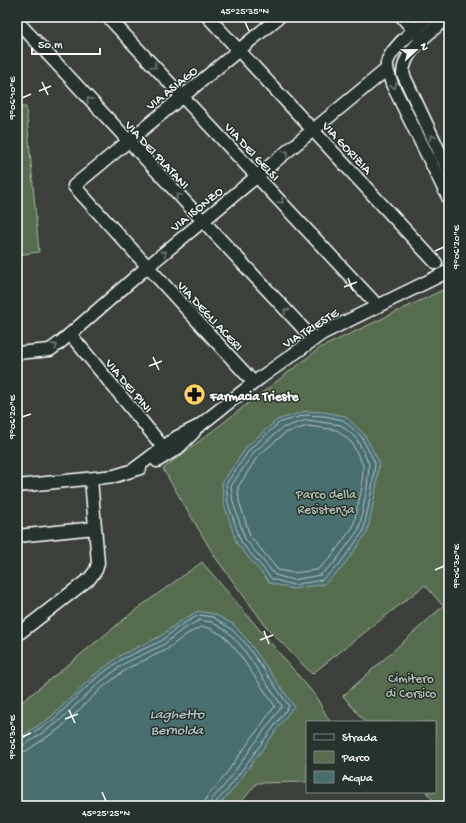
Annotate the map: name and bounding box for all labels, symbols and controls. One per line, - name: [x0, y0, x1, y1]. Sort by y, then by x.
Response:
- text: 45°25'35"N: [221, 6, 270, 18]
- scale bar: [32, 30, 100, 56]
- north arrow: [396, 30, 436, 70]
- text: 50 m: [38, 39, 63, 53]
- text: N: [417, 41, 430, 53]
- one-way arrow: [149, 61, 157, 69]
- street label: VIA ASIAGO: [143, 64, 201, 115]
- text: 9°06'10"E: [7, 76, 19, 120]
- one-way arrow: [389, 82, 397, 89]
- one-way arrow: [87, 97, 94, 105]
- street label: VIA DEI PLATANI: [120, 118, 192, 193]
- street label: VIA GORIZIA: [317, 119, 375, 179]
- street label: VIA DEI GELSI: [220, 120, 282, 185]
- one-way arrow: [429, 134, 437, 141]
- one-way arrow: [282, 150, 289, 157]
- street label: VIA ISONZO: [168, 184, 227, 236]
- one-way arrow: [176, 193, 183, 200]
- one-way arrow: [277, 197, 284, 204]
- text: 9°06'20"E: [451, 224, 463, 270]
- one-way arrow: [160, 250, 167, 257]
- street label: VIA DEGLI ACERI: [172, 278, 245, 355]
- street label: VIA TRIESTE: [280, 306, 343, 353]
- one-way arrow: [283, 308, 291, 316]
- one-way arrow: [50, 344, 57, 351]
- street label: VIA DEI PINI: [101, 356, 155, 417]
- pharmacy icon: Farmacia Trieste: [182, 382, 208, 408]
- place label: Farmacia Trieste: [209, 390, 300, 405]
- text: 9°06'20"E: [7, 394, 19, 440]
- park label: Parco della Resistenza: [295, 488, 357, 518]
- text: 9°06'30"E: [451, 543, 463, 589]
- park label: Cimitero di Corsico: [386, 672, 437, 702]
- water label: Laghetto Bernolda: [150, 707, 205, 740]
- text: 9°06'30"E: [7, 714, 19, 760]
- legend: [306, 721, 436, 793]
- text: Strada: [342, 732, 377, 746]
- text: Parco: [341, 752, 370, 766]
- text: Acqua: [342, 772, 373, 786]
- text: 45°25'25"N: [82, 808, 130, 820]

